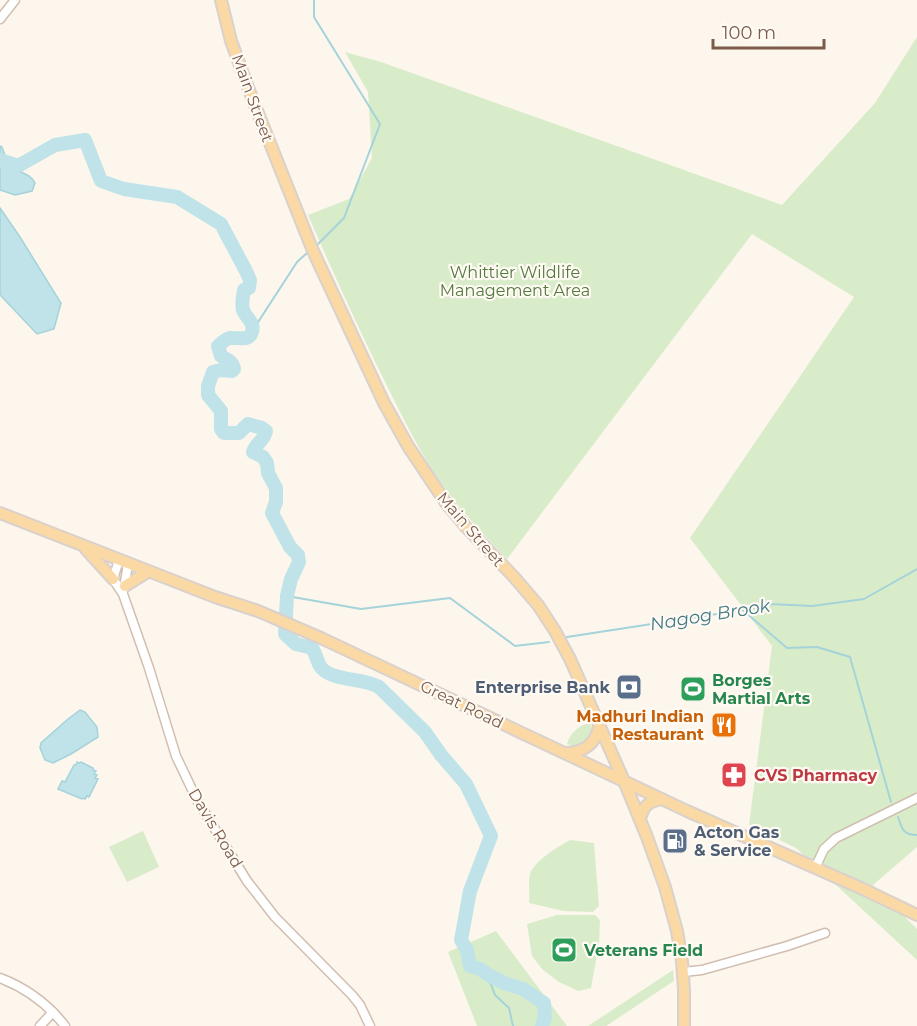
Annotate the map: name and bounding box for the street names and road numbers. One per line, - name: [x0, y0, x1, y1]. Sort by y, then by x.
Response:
- street label: Main Street: [228, 52, 277, 145]
- street label: Main Street: [433, 488, 508, 571]
- street label: Great Road: [417, 676, 506, 733]
- street label: Davis Road: [184, 785, 247, 871]

